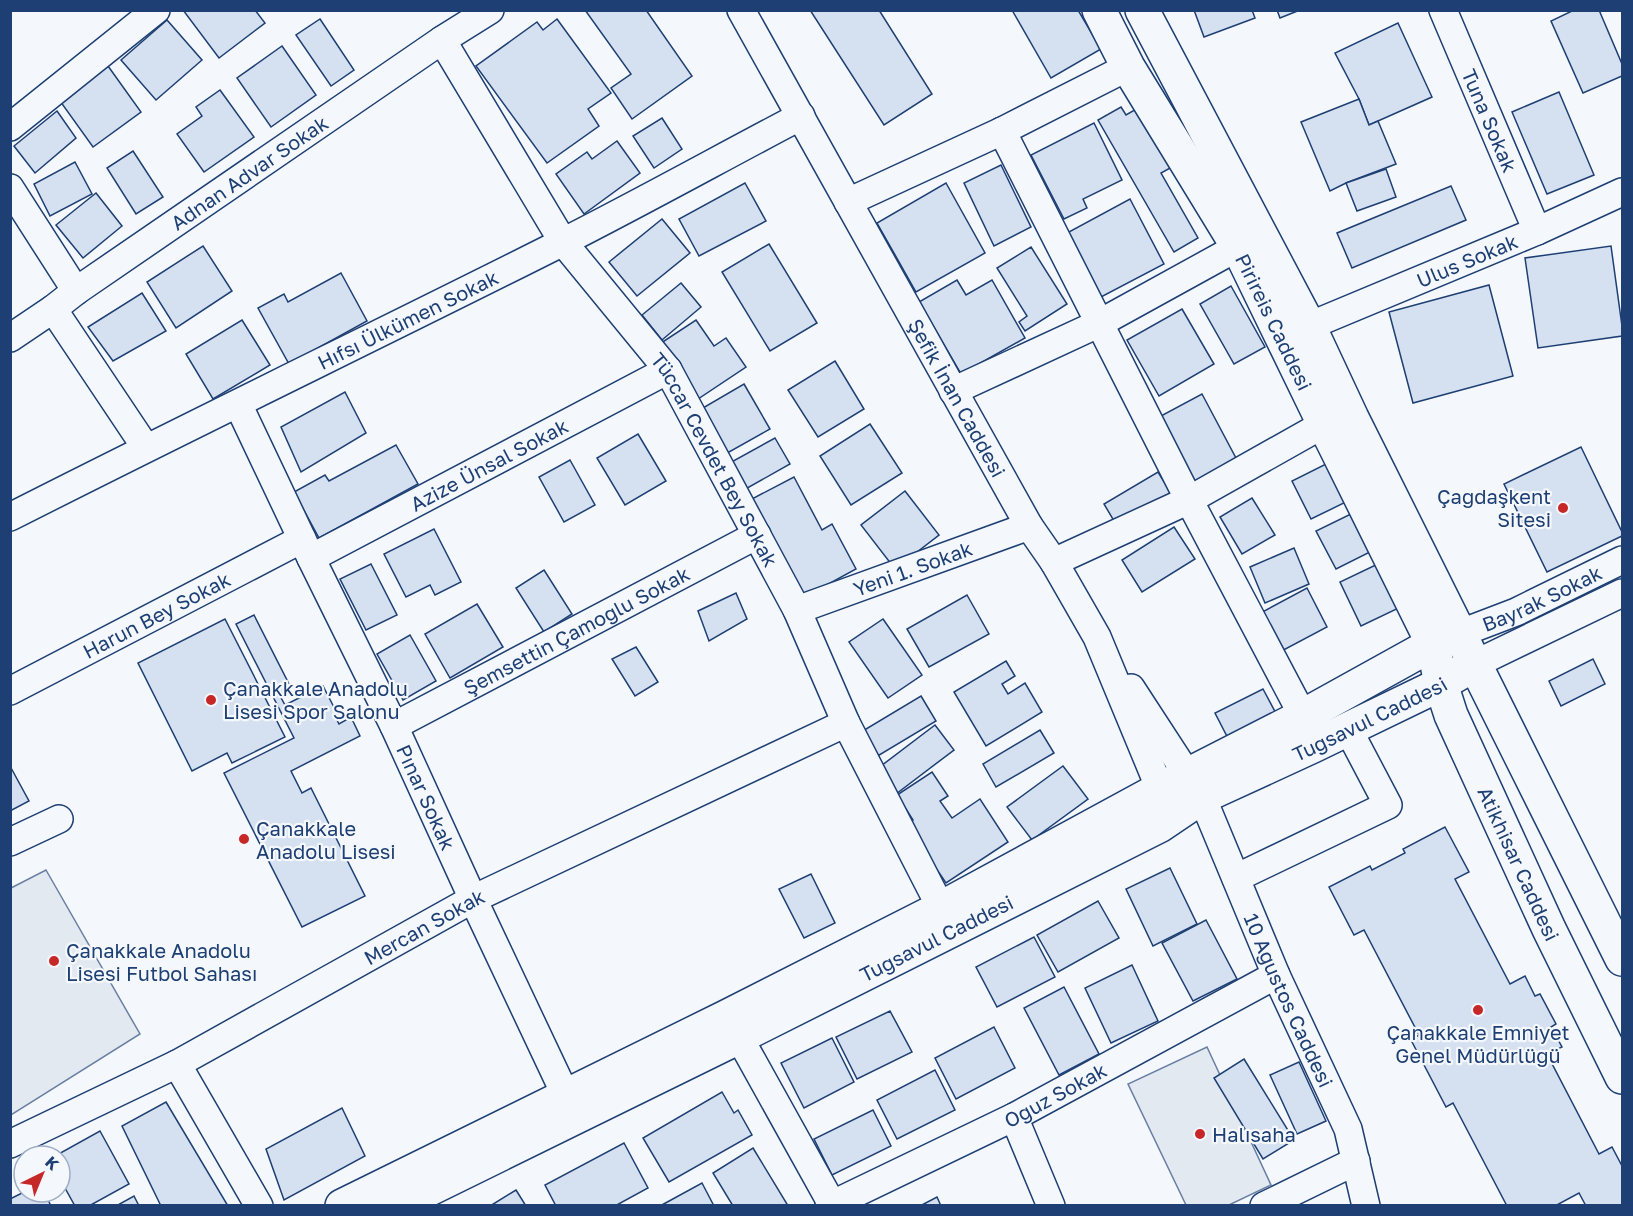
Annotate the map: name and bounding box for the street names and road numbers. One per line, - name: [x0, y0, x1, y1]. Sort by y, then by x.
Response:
- street label: Tuna Sokak: [1457, 65, 1523, 176]
- street label: Adnan Advar Sokak: [166, 110, 332, 235]
- street label: Ulus Sokak: [1413, 229, 1521, 292]
- street label: Pirireis Caddesi: [1231, 249, 1318, 394]
- street label: Hıfsı Ülkümen Sokak: [313, 265, 502, 374]
- street label: Şefik İnan Caddesi: [904, 314, 1011, 481]
- street label: Tüccar Cevdet Bey Sokak: [646, 347, 783, 571]
- street label: Azize Ünsal Sokak: [406, 413, 572, 516]
- street label: Yeni 1. Sokak: [850, 536, 975, 601]
- street label: Bayrak Sokak: [1479, 560, 1605, 636]
- street label: Şemsettin Çamoğlu Sokak: [459, 561, 693, 699]
- street label: Harun Bey Sokak: [78, 567, 234, 663]
- street label: Tuğsavul Caddesi: [1288, 671, 1451, 766]
- street label: Pınar Sokak: [392, 741, 461, 854]
- street label: Atikhisar Caddesi: [1473, 783, 1565, 945]
- street label: Mercan Sokak: [359, 883, 488, 970]
- street label: Tuğsavul Caddesi: [856, 889, 1017, 986]
- street label: 10 Ağustos Caddesi: [1240, 910, 1339, 1091]
- street label: Oğuz Sokak: [1000, 1057, 1110, 1132]

